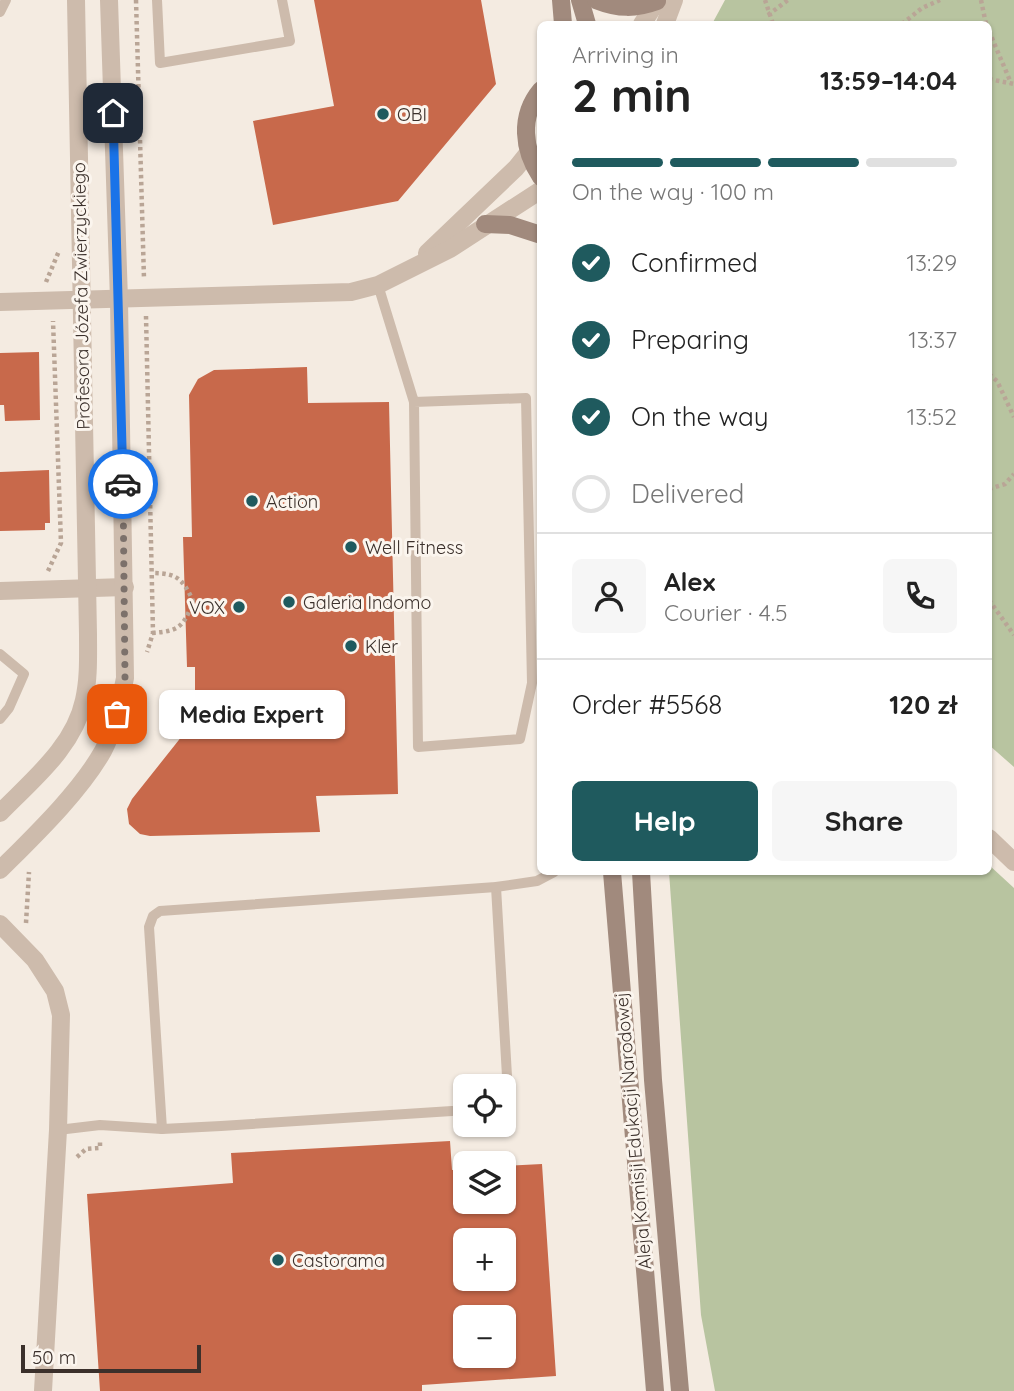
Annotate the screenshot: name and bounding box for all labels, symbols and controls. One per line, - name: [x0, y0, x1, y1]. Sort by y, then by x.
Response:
- text: Arriving in: [572, 40, 679, 69]
- text: 13:59–14:04: [820, 64, 957, 97]
- text: 2 min: [572, 66, 692, 124]
- pin: [83, 83, 143, 143]
- icon: home: [94, 94, 132, 132]
- place label: OBI: [397, 103, 427, 126]
- marker: OBI: [375, 106, 391, 122]
- street label: Profesora Józefa Zwierzyckiego: [67, 162, 95, 430]
- text: On the way · 100 m: [572, 177, 774, 206]
- icon: check: [572, 244, 610, 282]
- text: Confirmed: [631, 246, 758, 279]
- text: 13:29: [907, 248, 957, 277]
- icon: check: [572, 321, 610, 359]
- text: Preparing: [631, 323, 749, 356]
- text: 13:37: [908, 325, 957, 354]
- icon: check: [572, 398, 610, 436]
- text: On the way: [631, 400, 769, 433]
- text: 13:52: [907, 402, 957, 431]
- courier: [88, 449, 158, 519]
- icon: car: [104, 465, 142, 503]
- text: Delivered: [631, 477, 744, 510]
- place label: Action: [266, 490, 318, 513]
- marker: Action: [244, 493, 260, 509]
- place label: Well Fitness: [365, 536, 463, 559]
- marker: Well Fitness: [343, 539, 359, 555]
- button: person: [572, 559, 646, 633]
- button: phone: [883, 559, 957, 633]
- text: Alex: [664, 565, 715, 598]
- place label: Galeria Indomo: [303, 591, 431, 614]
- marker: Galeria Indomo: [281, 594, 297, 610]
- place label: VOX: [189, 596, 225, 619]
- text: Courier · 4.5: [664, 598, 788, 627]
- marker: VOX: [231, 599, 247, 615]
- place label: Kler: [365, 635, 398, 658]
- marker: Kler: [343, 638, 359, 654]
- pin: [87, 684, 147, 744]
- text: Order #5568: [572, 688, 722, 721]
- text: 120 zł: [889, 688, 957, 721]
- callout: Media Expert: [159, 690, 344, 738]
- icon: bag: [98, 695, 136, 733]
- text: Media Expert: [180, 700, 324, 729]
- button: Help: [572, 781, 758, 861]
- button: Share: [772, 781, 957, 861]
- street label: Aleja Komisji Edukacji Narodowej: [609, 991, 657, 1271]
- map controls: [453, 1074, 516, 1368]
- button: locate: [453, 1074, 516, 1137]
- button: layers: [453, 1151, 516, 1214]
- button: +: [453, 1228, 516, 1291]
- place label: Castorama: [292, 1249, 385, 1272]
- marker: Castorama: [270, 1252, 286, 1268]
- button: −: [453, 1305, 516, 1368]
- scale bar: [21, 1342, 201, 1374]
- text: 50 m: [32, 1345, 76, 1369]

